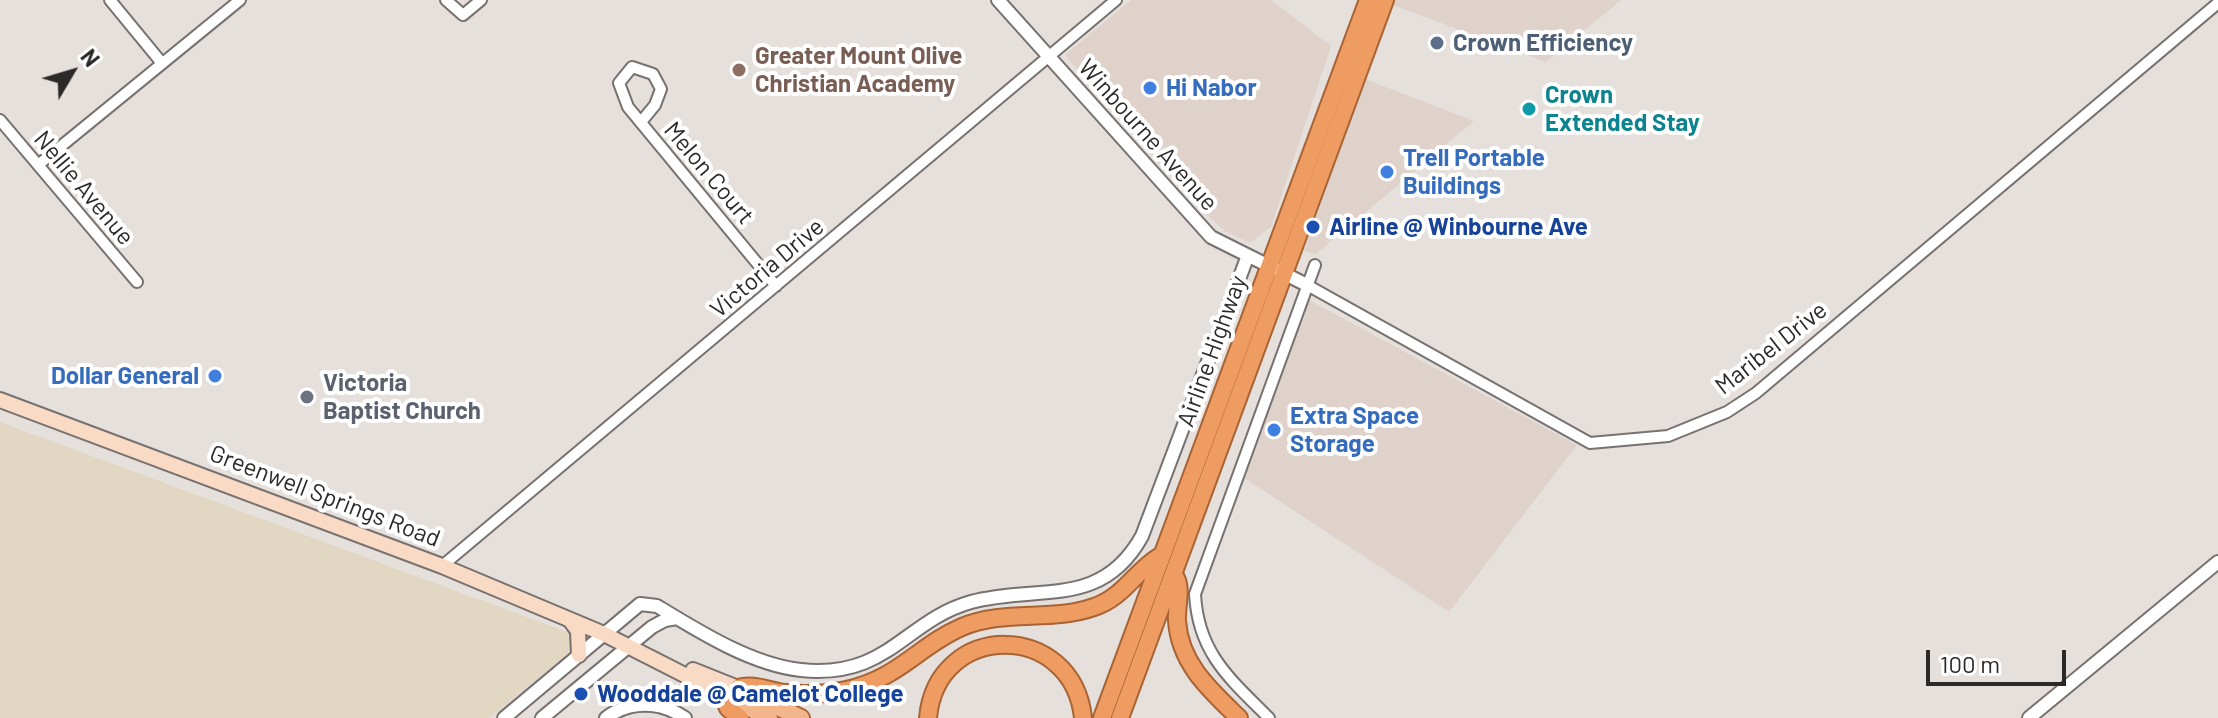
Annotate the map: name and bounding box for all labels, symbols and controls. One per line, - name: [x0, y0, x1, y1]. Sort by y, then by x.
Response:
- place label: Crown Efficiency: [1453, 29, 1633, 57]
- north arrow: [32, 32, 112, 112]
- marker: Crown Efficiency: [1428, 34, 1446, 52]
- place label: Greater Mount Olive Christian Academy: [755, 42, 962, 98]
- text: N: [76, 43, 106, 71]
- street label: Winbourne Avenue: [1072, 53, 1224, 217]
- marker: Greater Mount Olive Christian Academy: [730, 61, 748, 79]
- place label: Hi Nabor: [1166, 74, 1257, 102]
- marker: Hi Nabor: [1141, 79, 1159, 97]
- place label: Crown Extended Stay: [1545, 81, 1700, 137]
- marker: Crown Extended Stay: [1520, 100, 1538, 118]
- street label: Melon Court: [658, 116, 760, 230]
- street label: Nellie Avenue: [28, 125, 140, 251]
- place label: Trell Portable Buildings: [1403, 144, 1545, 200]
- marker: Trell Portable Buildings: [1378, 163, 1396, 181]
- street label: Victoria Drive: [704, 212, 830, 324]
- place label: Airline @ Winbourne Ave: [1329, 213, 1588, 241]
- marker: Airline @ Winbourne Ave: [1304, 218, 1322, 236]
- street label: Airline Highway: [1171, 271, 1253, 431]
- street label: Maribel Drive: [1709, 295, 1833, 401]
- place label: Dollar General: [51, 362, 199, 390]
- marker: Dollar General: [206, 367, 224, 385]
- place label: Victoria Baptist Church: [323, 369, 481, 425]
- marker: Victoria Baptist Church: [298, 388, 316, 406]
- place label: Extra Space Storage: [1290, 402, 1419, 458]
- marker: Extra Space Storage: [1265, 421, 1283, 439]
- street label: Greenwell Springs Road: [206, 439, 444, 553]
- scale bar: [1930, 634, 2070, 684]
- text: 100 m: [1940, 649, 2000, 678]
- place label: Wooddale @ Camelot College: [597, 680, 904, 708]
- marker: Wooddale @ Camelot College: [572, 685, 590, 703]

